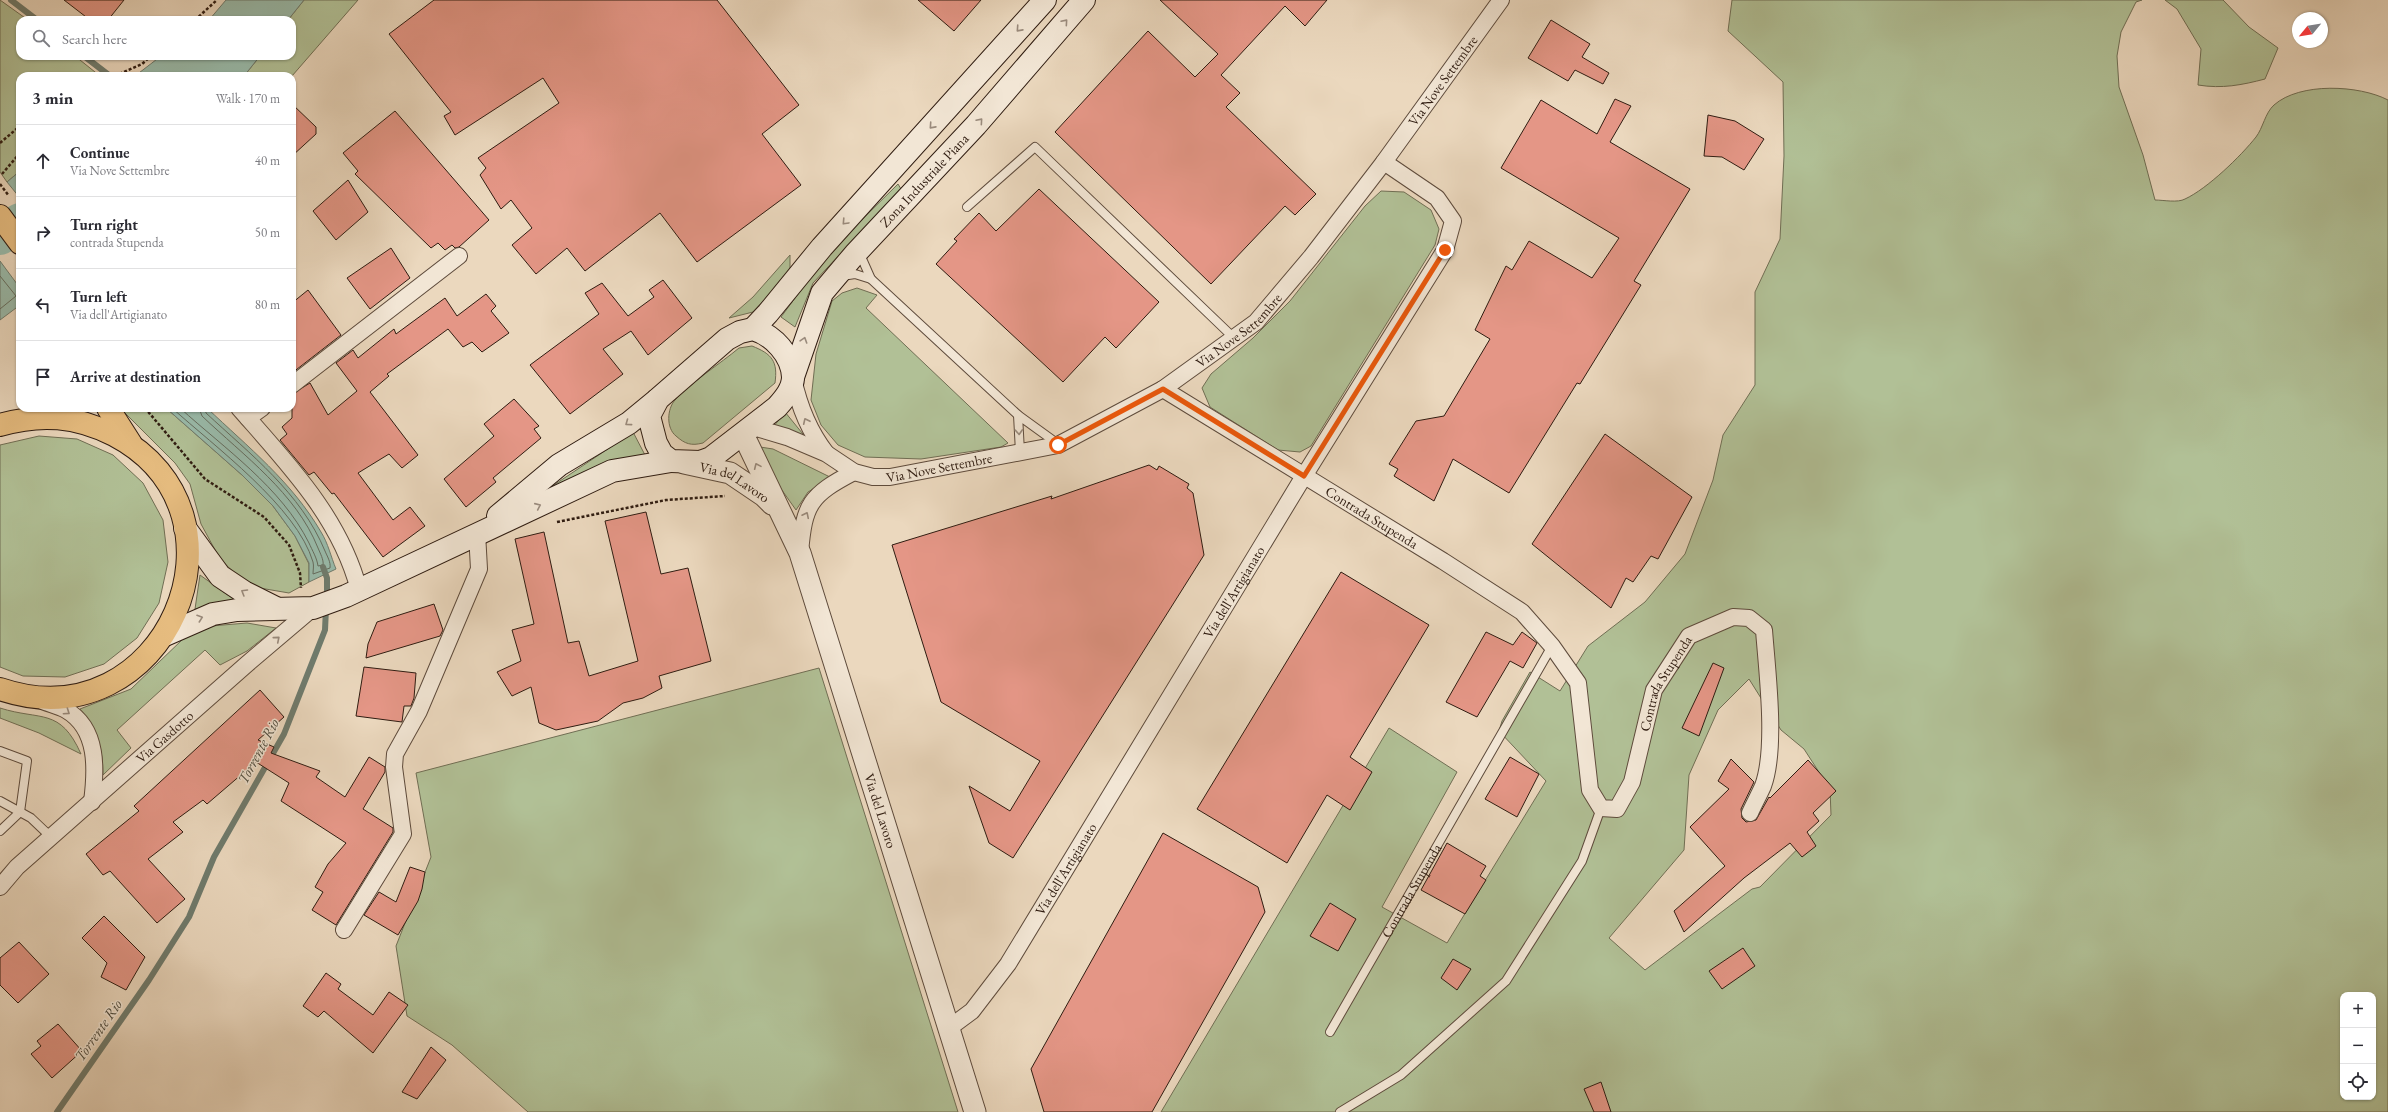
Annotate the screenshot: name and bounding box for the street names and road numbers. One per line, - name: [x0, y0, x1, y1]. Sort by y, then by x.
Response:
- street label: Via Nove Settembre: [1404, 31, 1482, 129]
- street label: Zona Industriale Piana: [876, 129, 973, 231]
- street label: Via Nove Settembre: [1192, 289, 1286, 372]
- street label: Via Nove Settembre: [885, 449, 994, 487]
- street label: Via del Lavoro: [698, 458, 774, 506]
- street label: Contrada Stupenda: [1322, 482, 1422, 553]
- street label: Via dell'Artigianato: [1199, 542, 1269, 641]
- street label: Contrada Stupenda: [1635, 632, 1696, 733]
- street label: Via Gasdotto: [132, 706, 197, 767]
- street label: Via del Lavoro: [861, 771, 901, 850]
- street label: Via dell'Artigianato: [1031, 819, 1101, 918]
- street label: Contrada Stupenda: [1377, 840, 1446, 941]

